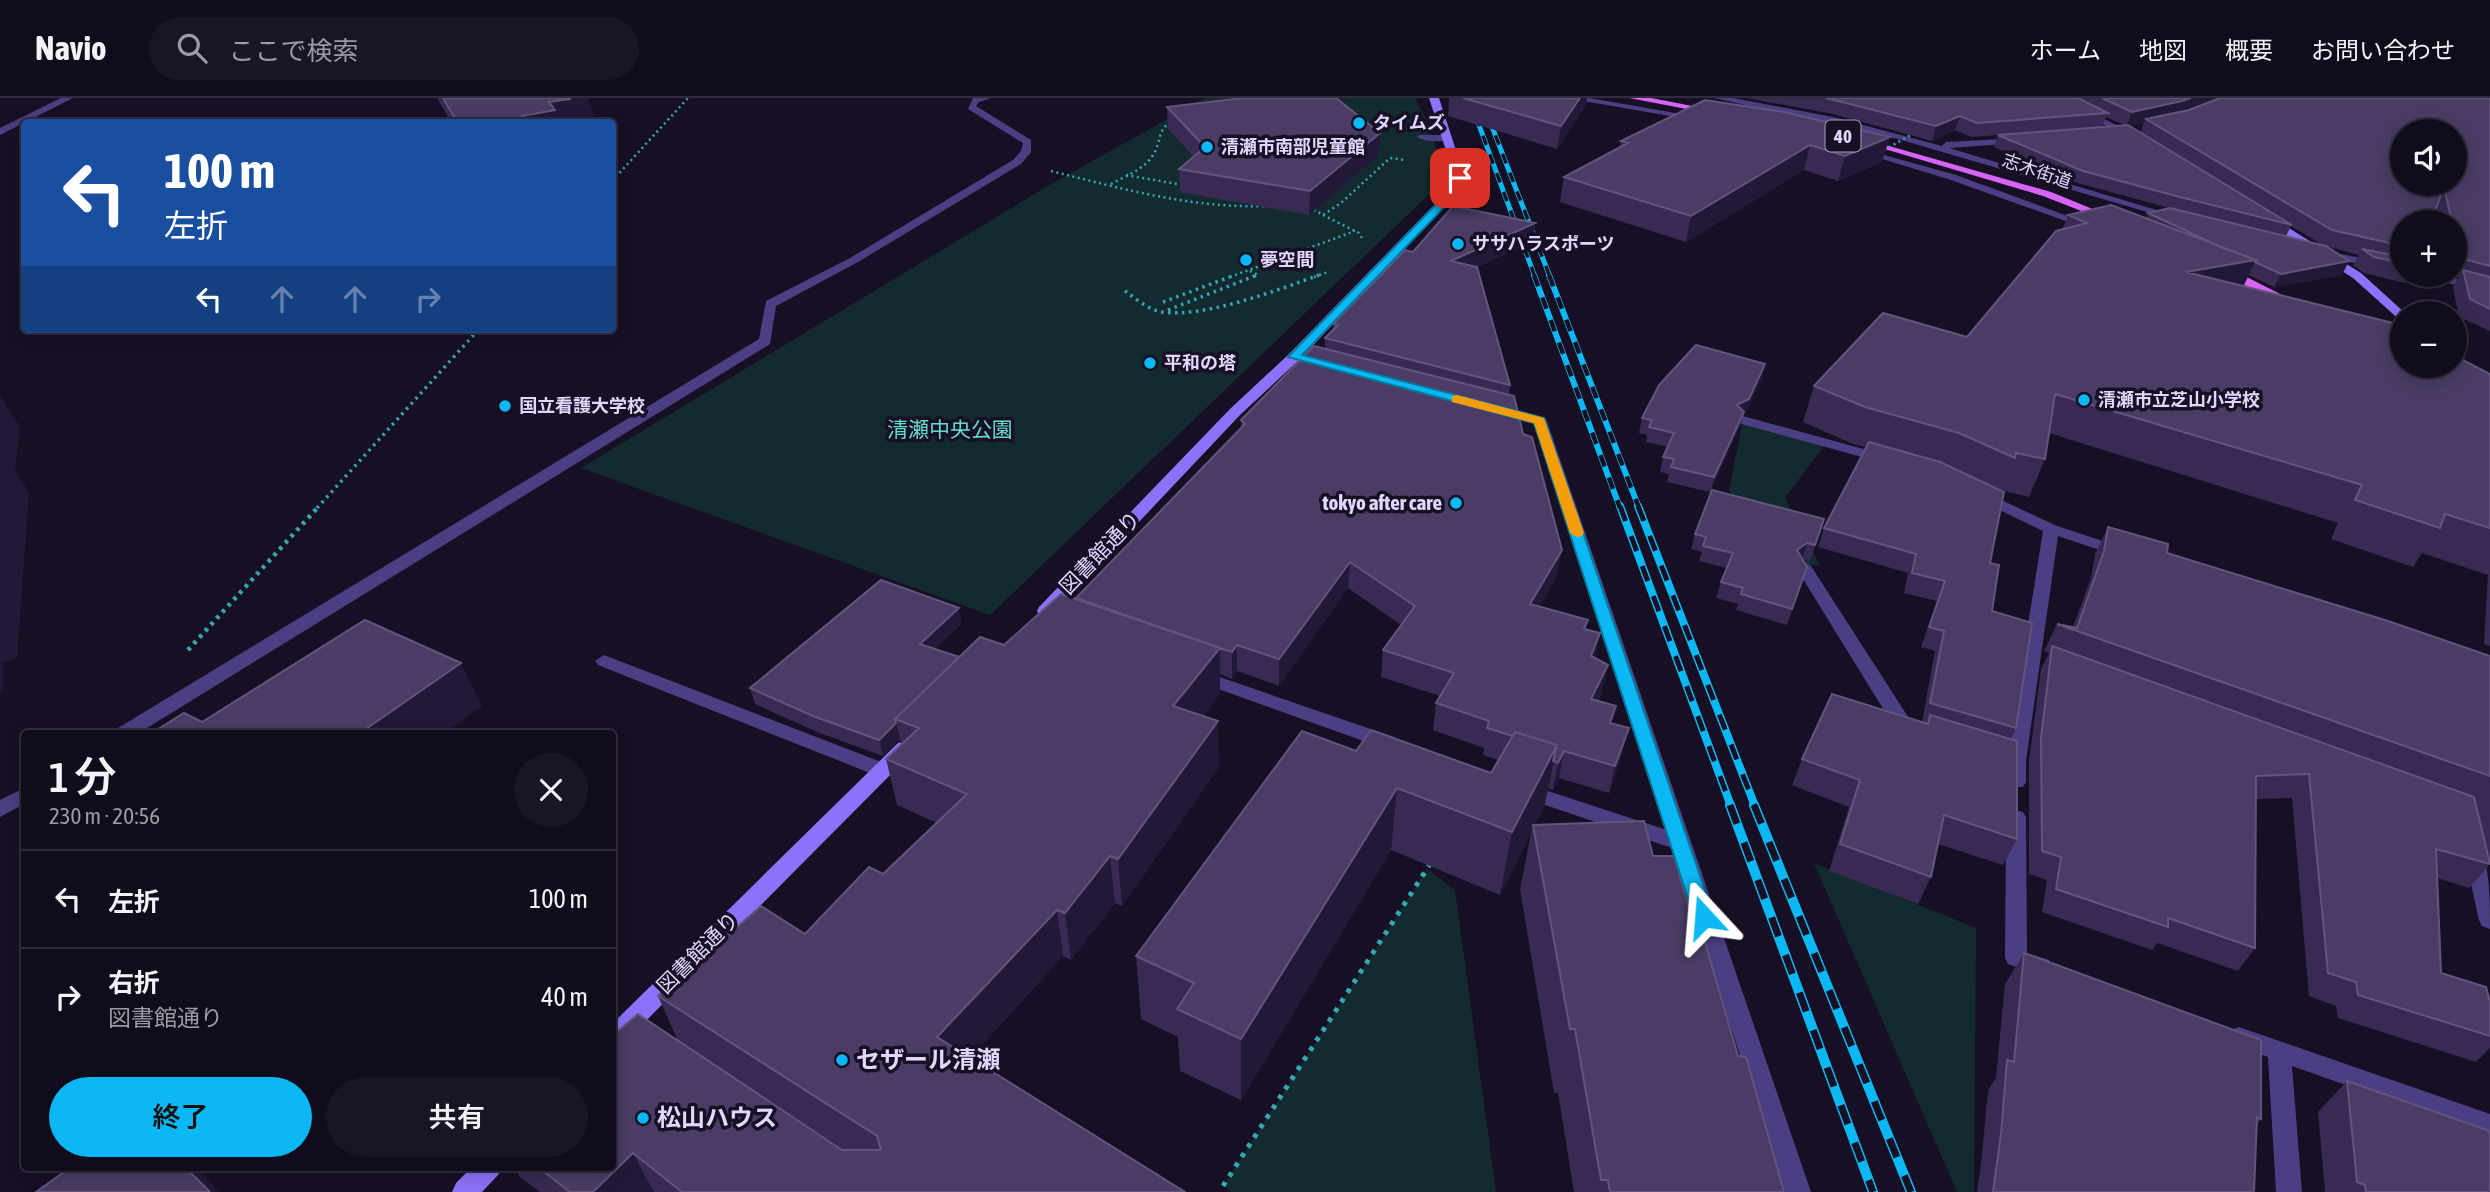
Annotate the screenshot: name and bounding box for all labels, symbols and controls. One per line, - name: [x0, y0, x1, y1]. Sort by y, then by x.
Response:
- search box: [149, 17, 639, 80]
- text: Navio: [35, 29, 107, 67]
- icon: search: [173, 29, 211, 67]
- text: ここで検索: [229, 36, 359, 66]
- text: ホーム: [2030, 37, 2101, 64]
- text: 地図: [2139, 37, 2187, 64]
- text: 概要: [2225, 37, 2273, 64]
- text: お問い合わせ: [2311, 37, 2455, 64]
- place label: タイムズ: [1373, 112, 1445, 133]
- marker: タイムズ: [1351, 115, 1367, 131]
- map controls: [2390, 119, 2467, 378]
- button: sound: [2390, 119, 2467, 196]
- road number: 40: [1826, 120, 1860, 152]
- place label: 清瀬市南部児童館: [1221, 136, 1365, 157]
- marker: 清瀬市南部児童館: [1199, 139, 1215, 155]
- text: 100 m: [164, 142, 275, 198]
- icon: left: [49, 147, 140, 238]
- pin: [1430, 148, 1490, 208]
- street label: 志木街道: [2000, 149, 2075, 192]
- icon: arrive: [1441, 159, 1479, 197]
- text: 左折: [164, 207, 228, 244]
- button: +: [2390, 210, 2467, 287]
- place label: ササハラスポーツ: [1472, 233, 1615, 254]
- marker: ササハラスポーツ: [1450, 236, 1466, 252]
- place label: 夢空間: [1260, 249, 1314, 270]
- marker: 夢空間: [1238, 252, 1254, 268]
- icon: left: [190, 280, 228, 318]
- icon: ahead: [263, 280, 301, 318]
- icon: ahead: [336, 280, 374, 318]
- icon: right: [409, 280, 447, 318]
- button: −: [2390, 301, 2467, 378]
- place label: 平和の塔: [1164, 352, 1236, 373]
- marker: 平和の塔: [1142, 355, 1158, 371]
- place label: 清瀬市立芝山小学校: [2098, 389, 2260, 410]
- marker: 清瀬市立芝山小学校: [2076, 392, 2092, 408]
- place label: 国立看護大学校: [519, 395, 645, 416]
- marker: 国立看護大学校: [497, 398, 513, 414]
- park label: 清瀬中央公園: [887, 417, 1013, 441]
- place label: tokyo after care: [1322, 490, 1442, 514]
- marker: tokyo after care: [1448, 495, 1464, 511]
- street label: 図書館通り: [1054, 506, 1144, 598]
- text: 1 分: [49, 753, 117, 801]
- button: close: [514, 753, 588, 827]
- text: 230 m · 20:56: [49, 803, 160, 829]
- icon: left: [49, 880, 87, 918]
- position arrow: [1667, 880, 1741, 954]
- text: 100 m: [529, 884, 588, 914]
- text: 左折: [108, 887, 160, 917]
- street label: 図書館通り: [652, 907, 743, 998]
- text: 右折: [108, 968, 160, 998]
- icon: right: [49, 978, 87, 1016]
- text: 40 m: [541, 982, 588, 1012]
- text: 図書館通り: [108, 1005, 223, 1031]
- place label: セザール清瀬: [856, 1046, 1000, 1073]
- marker: セザール清瀬: [834, 1052, 850, 1068]
- button: 終了: [49, 1077, 312, 1157]
- button: 共有: [326, 1077, 588, 1157]
- place label: 松山ハウス: [657, 1104, 777, 1131]
- marker: 松山ハウス: [635, 1110, 651, 1126]

